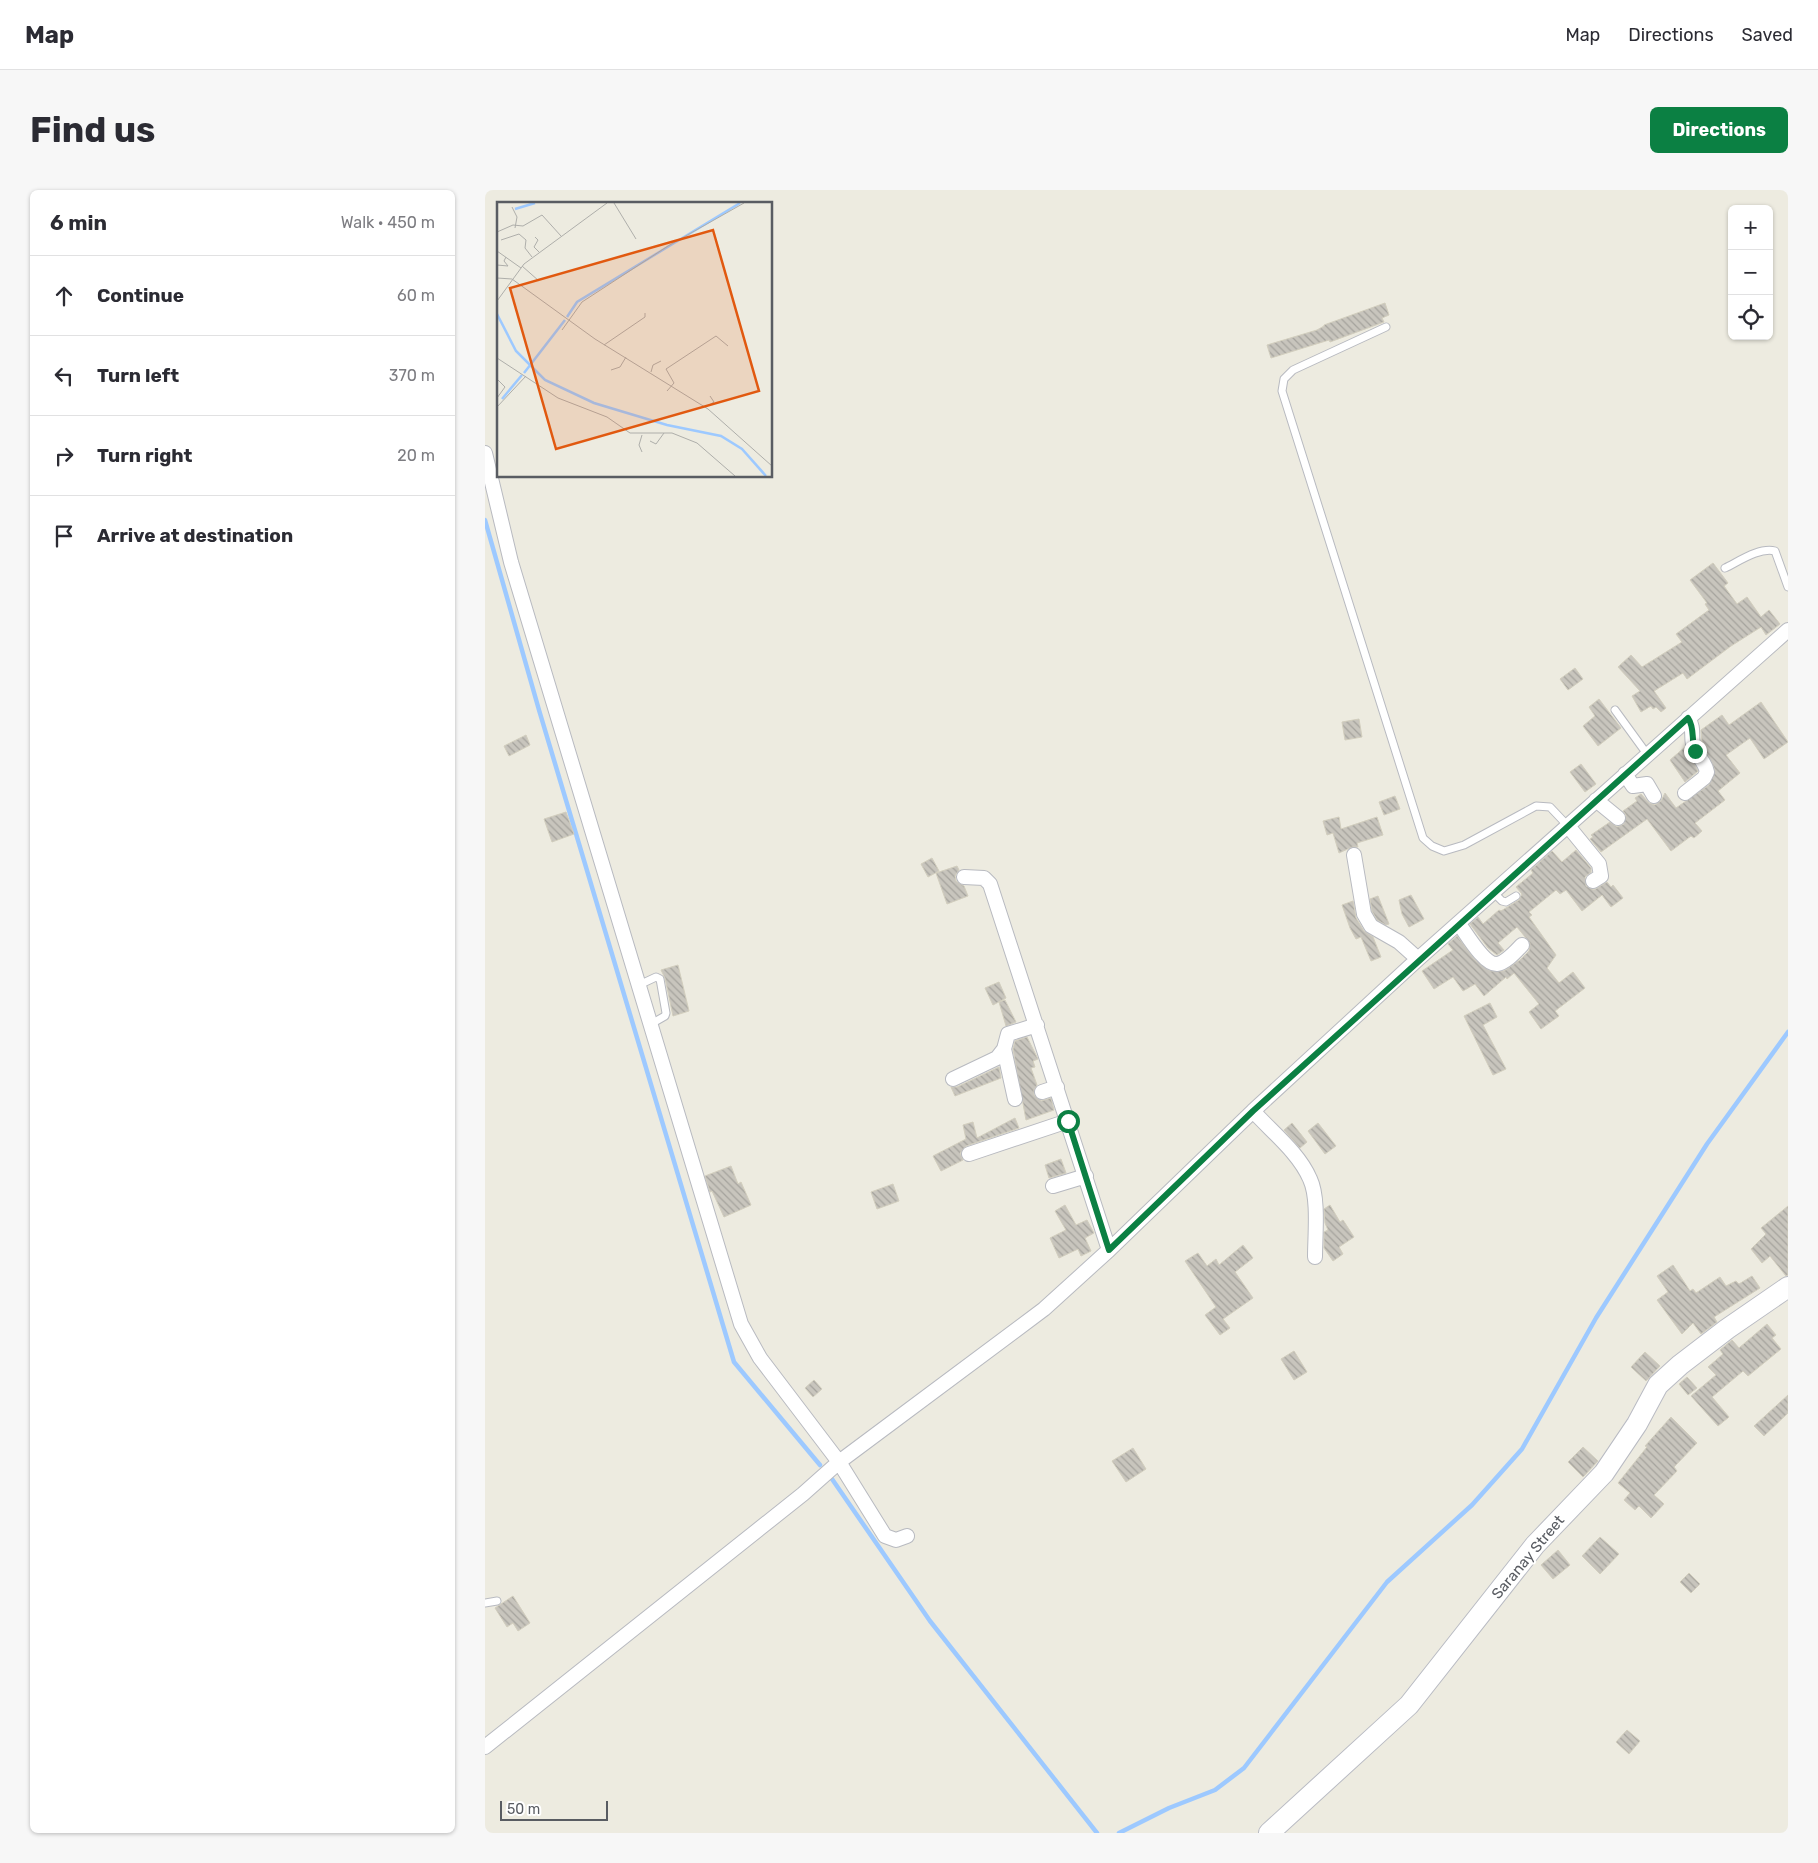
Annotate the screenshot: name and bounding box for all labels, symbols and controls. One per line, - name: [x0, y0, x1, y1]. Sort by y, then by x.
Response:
- text: Map: [25, 21, 74, 49]
- text: Map: [1565, 24, 1600, 46]
- text: Directions: [1628, 24, 1714, 46]
- text: Saved: [1742, 24, 1793, 46]
- button: Directions: [1650, 107, 1788, 153]
- text: Find us: [30, 109, 155, 151]
- inset map: [497, 202, 773, 478]
- map controls: [1728, 205, 1773, 340]
- button: +: [1728, 205, 1773, 250]
- text: 6 min: [50, 210, 107, 235]
- text: Walk · 450 m: [341, 213, 435, 232]
- button: −: [1728, 250, 1773, 295]
- icon: ahead: [50, 282, 78, 310]
- text: Continue: [97, 284, 184, 307]
- text: 60 m: [397, 286, 435, 305]
- button: locate: [1728, 295, 1773, 340]
- icon: left: [50, 362, 78, 390]
- text: Turn left: [97, 364, 179, 387]
- text: 370 m: [389, 366, 435, 385]
- icon: right: [50, 442, 78, 470]
- text: Turn right: [97, 444, 192, 467]
- text: 20 m: [397, 446, 435, 465]
- icon: arrive: [50, 522, 78, 550]
- text: Arrive at destination: [97, 524, 293, 547]
- route end: [1684, 740, 1707, 763]
- route start: [1057, 1110, 1080, 1133]
- street label: Saranay Street: [1488, 1511, 1568, 1602]
- scale bar: [500, 1798, 607, 1821]
- text: 50 m: [507, 1801, 540, 1818]

